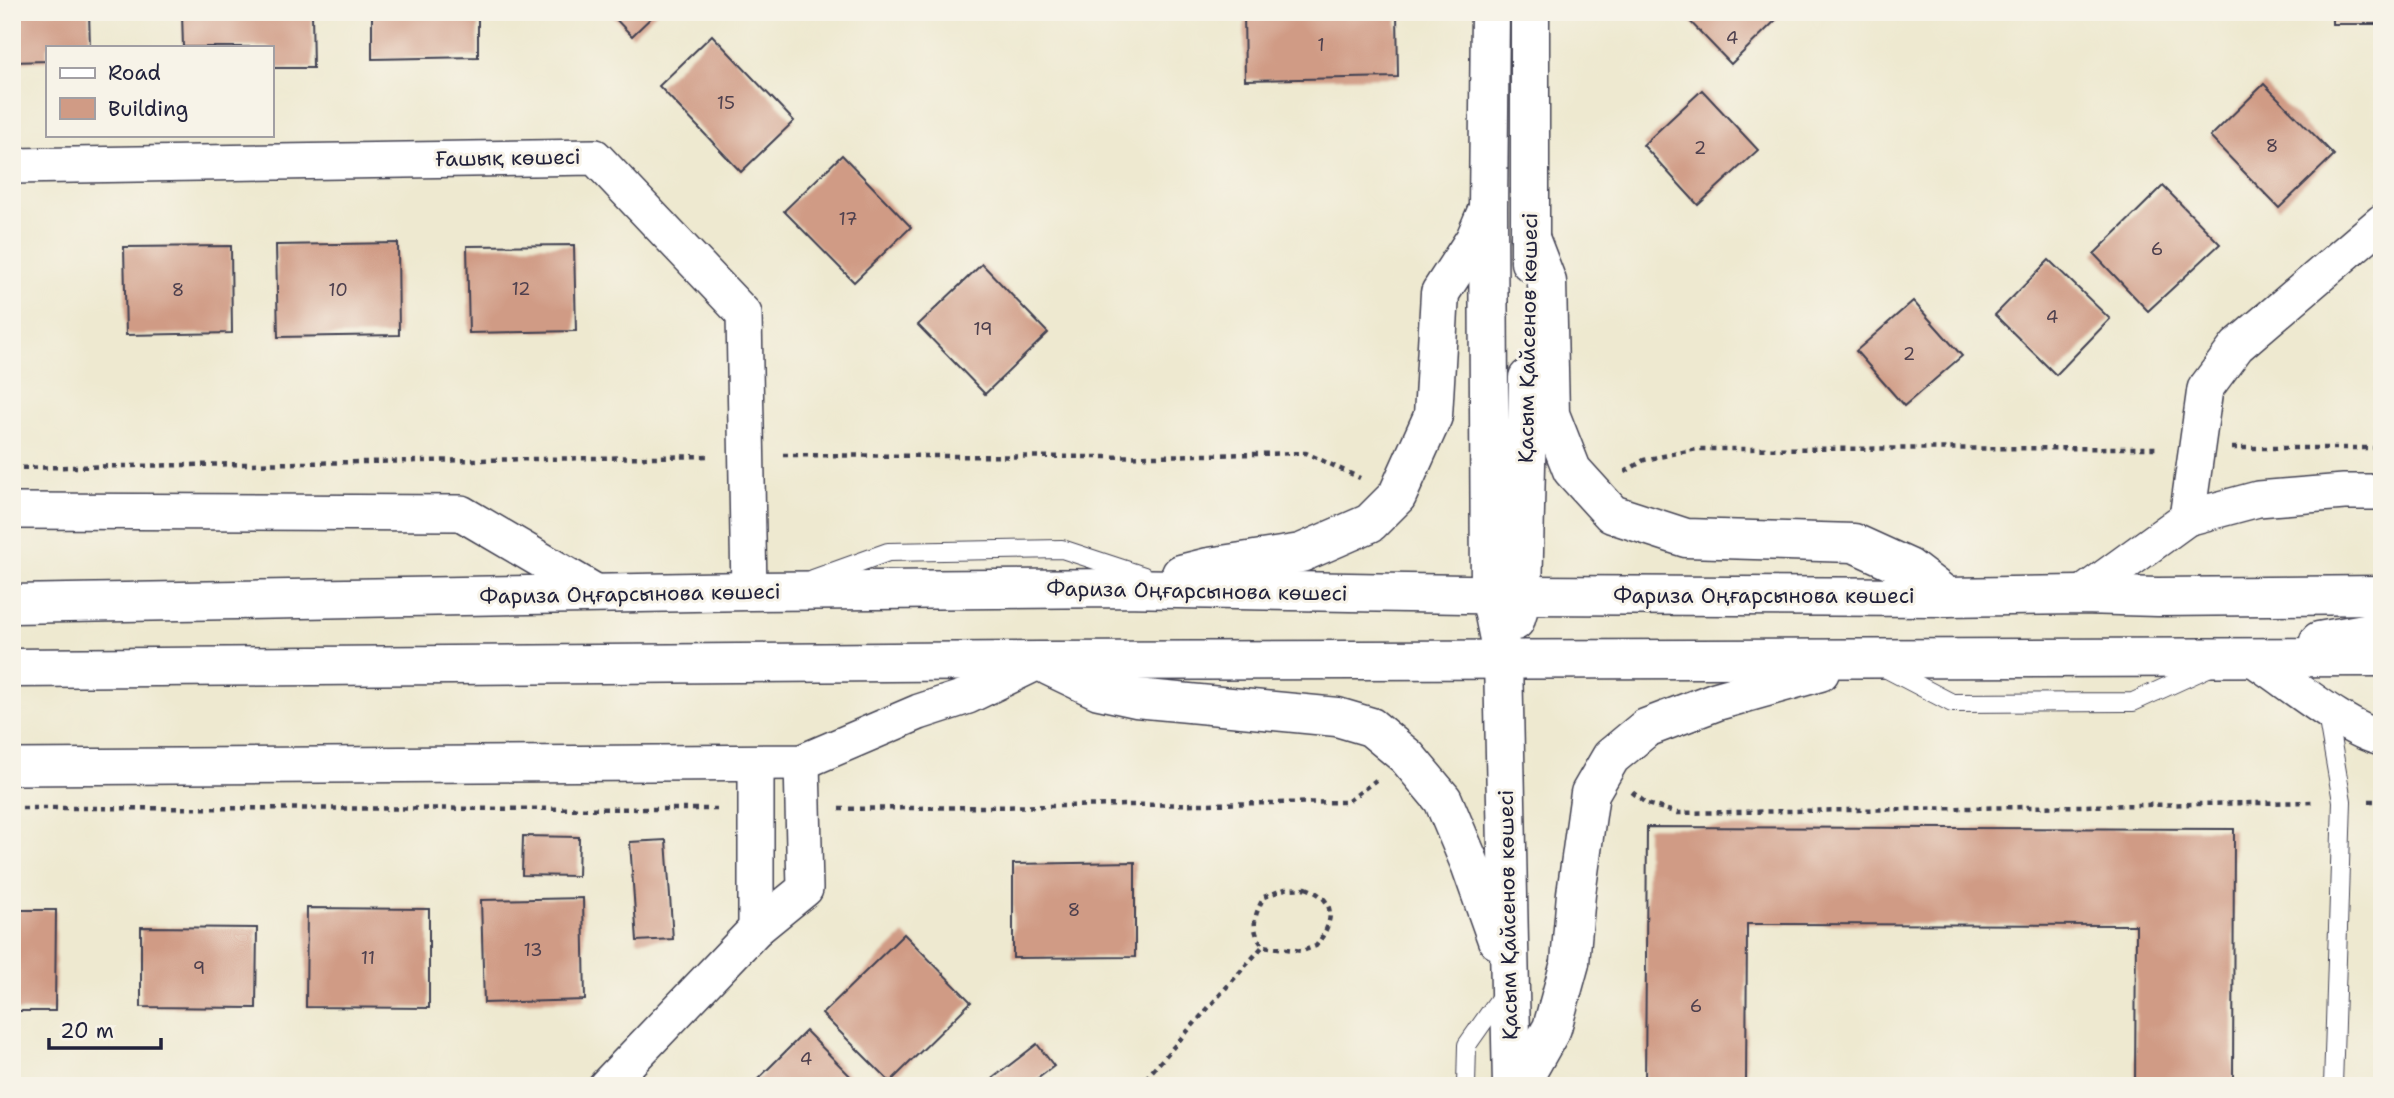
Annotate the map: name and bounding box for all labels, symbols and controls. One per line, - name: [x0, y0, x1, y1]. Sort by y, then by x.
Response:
- house number: 4: [1726, 26, 1738, 50]
- house number: 1: [1317, 33, 1325, 57]
- legend: [46, 46, 273, 136]
- text: Road: [108, 59, 161, 87]
- house number: 15: [717, 91, 735, 115]
- text: Building: [108, 95, 188, 123]
- house number: 8: [2266, 134, 2278, 158]
- house number: 2: [1694, 136, 1706, 160]
- street label: Ғашық көшесі: [435, 143, 581, 173]
- house number: 17: [838, 207, 858, 231]
- street label: Қасым Қайсенов көшесі: [1512, 213, 1544, 463]
- house number: 6: [2151, 237, 2163, 261]
- house number: 12: [511, 277, 531, 301]
- house number: 8: [172, 278, 184, 302]
- house number: 10: [328, 278, 348, 302]
- house number: 4: [2046, 305, 2058, 329]
- house number: 19: [973, 317, 993, 341]
- house number: 2: [1903, 342, 1915, 366]
- street label: Фариза Оңғарсынова көшесі: [1046, 574, 1348, 608]
- street label: Фариза Оңғарсынова көшесі: [479, 577, 781, 611]
- street label: Фариза Оңғарсынова көшесі: [1613, 582, 1915, 610]
- street label: Қасым Қайсенов көшесі: [1492, 790, 1524, 1040]
- house number: 8: [1068, 898, 1080, 922]
- house number: 13: [523, 938, 543, 962]
- house number: 11: [361, 946, 375, 970]
- house number: 9: [193, 956, 205, 980]
- house number: 6: [1690, 994, 1702, 1018]
- scale bar: [49, 1007, 161, 1051]
- text: 20 m: [60, 1017, 114, 1045]
- house number: 4: [800, 1047, 812, 1071]

